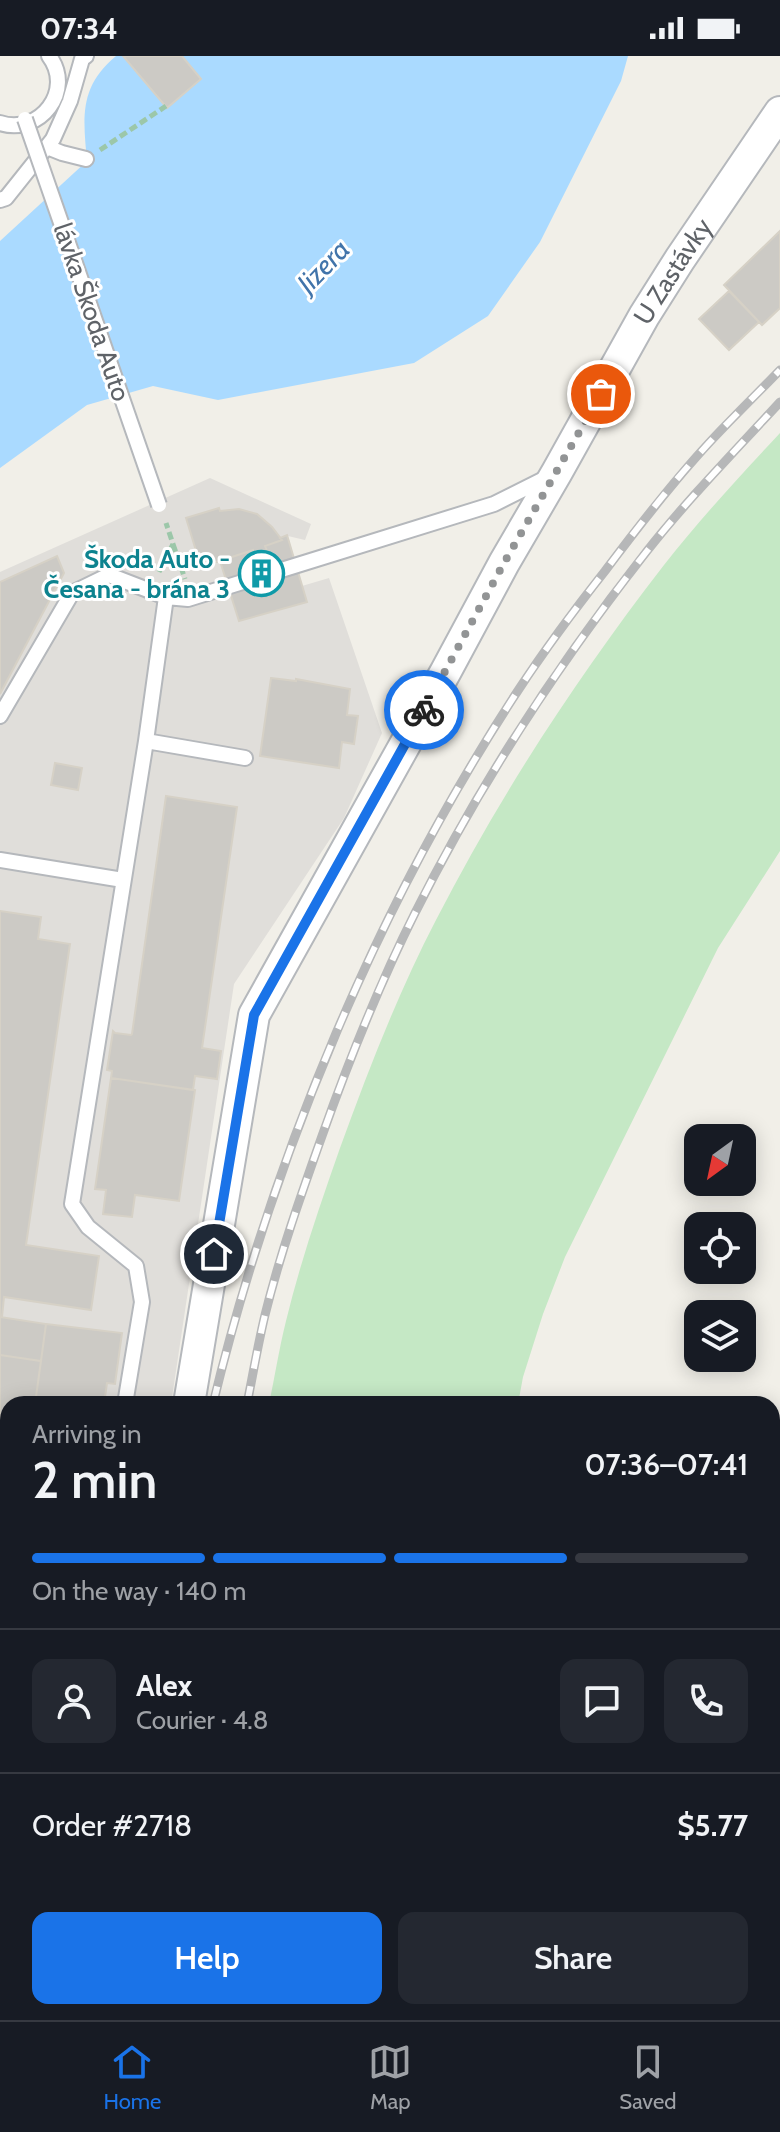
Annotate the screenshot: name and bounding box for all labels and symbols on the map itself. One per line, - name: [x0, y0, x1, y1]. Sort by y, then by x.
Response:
- street label: U Zastávky: [627, 212, 719, 330]
- street label: lávka Škoda Auto: [47, 219, 137, 405]
- water label: Jizera: [287, 232, 357, 302]
- pin: [567, 360, 635, 428]
- place label: Škoda Auto - Česana - brána 3: [44, 543, 230, 605]
- building icon: Škoda Auto - Česana - brána 3: [237, 550, 285, 598]
- courier: [384, 670, 464, 750]
- north arrow: [684, 1124, 756, 1196]
- pin: [180, 1220, 248, 1288]

